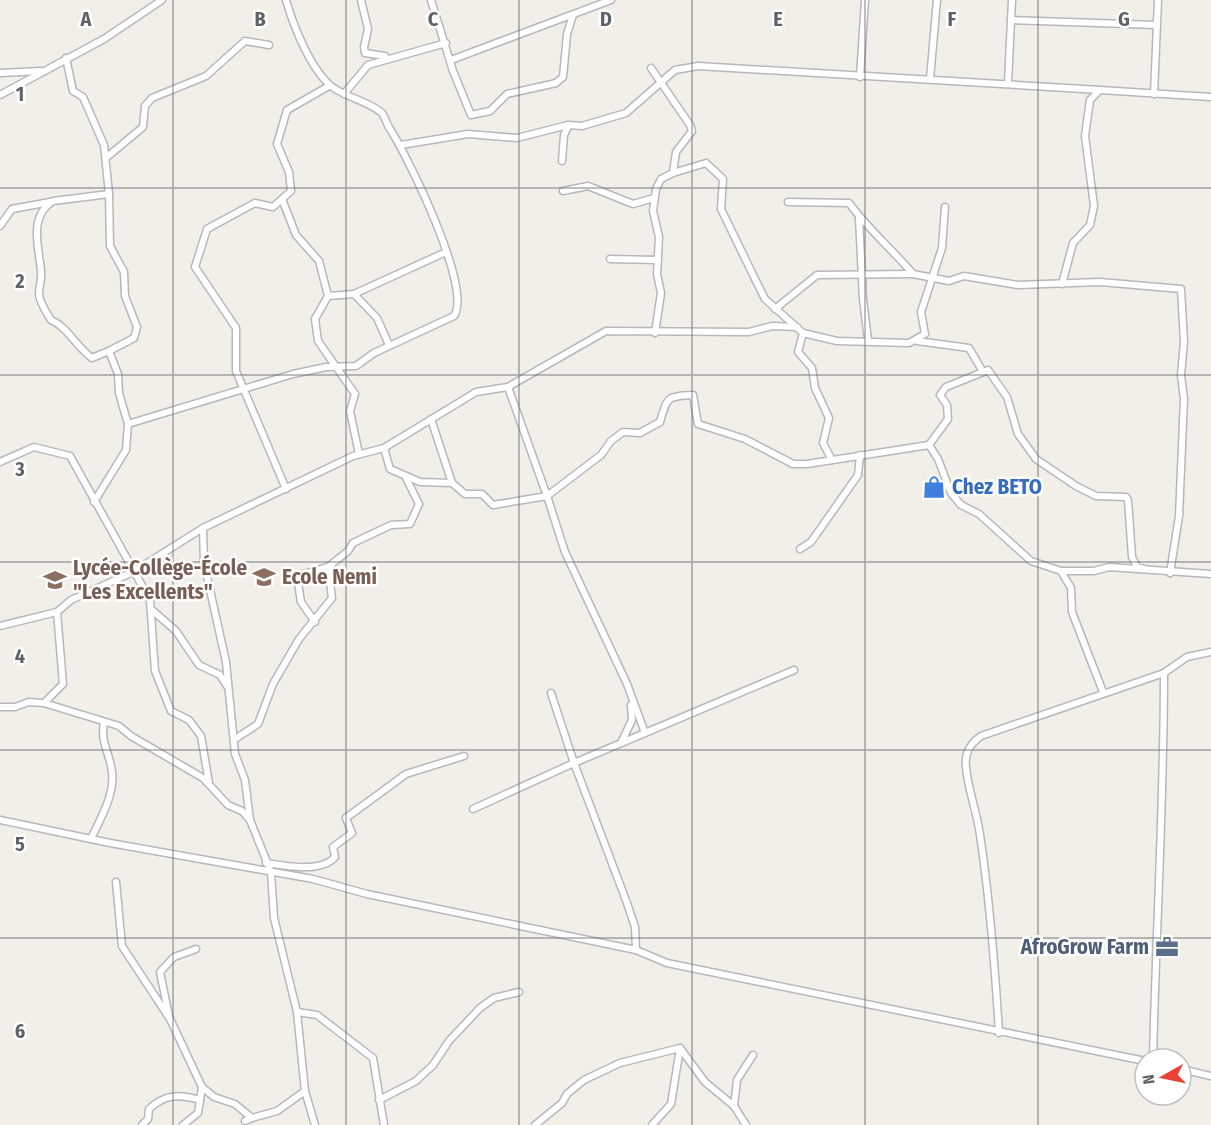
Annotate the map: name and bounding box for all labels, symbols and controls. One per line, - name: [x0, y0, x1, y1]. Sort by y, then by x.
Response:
- text: A: [80, 7, 93, 31]
- text: B: [254, 7, 266, 31]
- text: C: [428, 7, 439, 31]
- text: D: [600, 7, 612, 31]
- text: E: [773, 7, 783, 31]
- text: F: [948, 7, 957, 31]
- text: G: [1118, 7, 1130, 31]
- text: 1: [16, 82, 24, 106]
- text: 2: [14, 269, 25, 293]
- text: 3: [14, 457, 25, 481]
- shop icon: Chez BETO: [921, 474, 947, 500]
- place label: Chez BETO: [952, 474, 1042, 500]
- place label: Lycée-Collège-École "Les Excellents": [73, 554, 247, 605]
- school or university icon: Ecole Nemi: [251, 564, 277, 590]
- place label: Ecole Nemi: [282, 564, 377, 590]
- school or university icon: Lycée-Collège-École "Les Excellents": [42, 567, 68, 593]
- text: 4: [15, 644, 25, 668]
- text: 5: [15, 832, 25, 856]
- place label: AfroGrow Farm: [1020, 934, 1149, 960]
- office icon: AfroGrow Farm: [1154, 934, 1180, 960]
- text: 6: [15, 1019, 25, 1043]
- north arrow: [1133, 1047, 1193, 1107]
- text: N: [1139, 1073, 1159, 1085]

